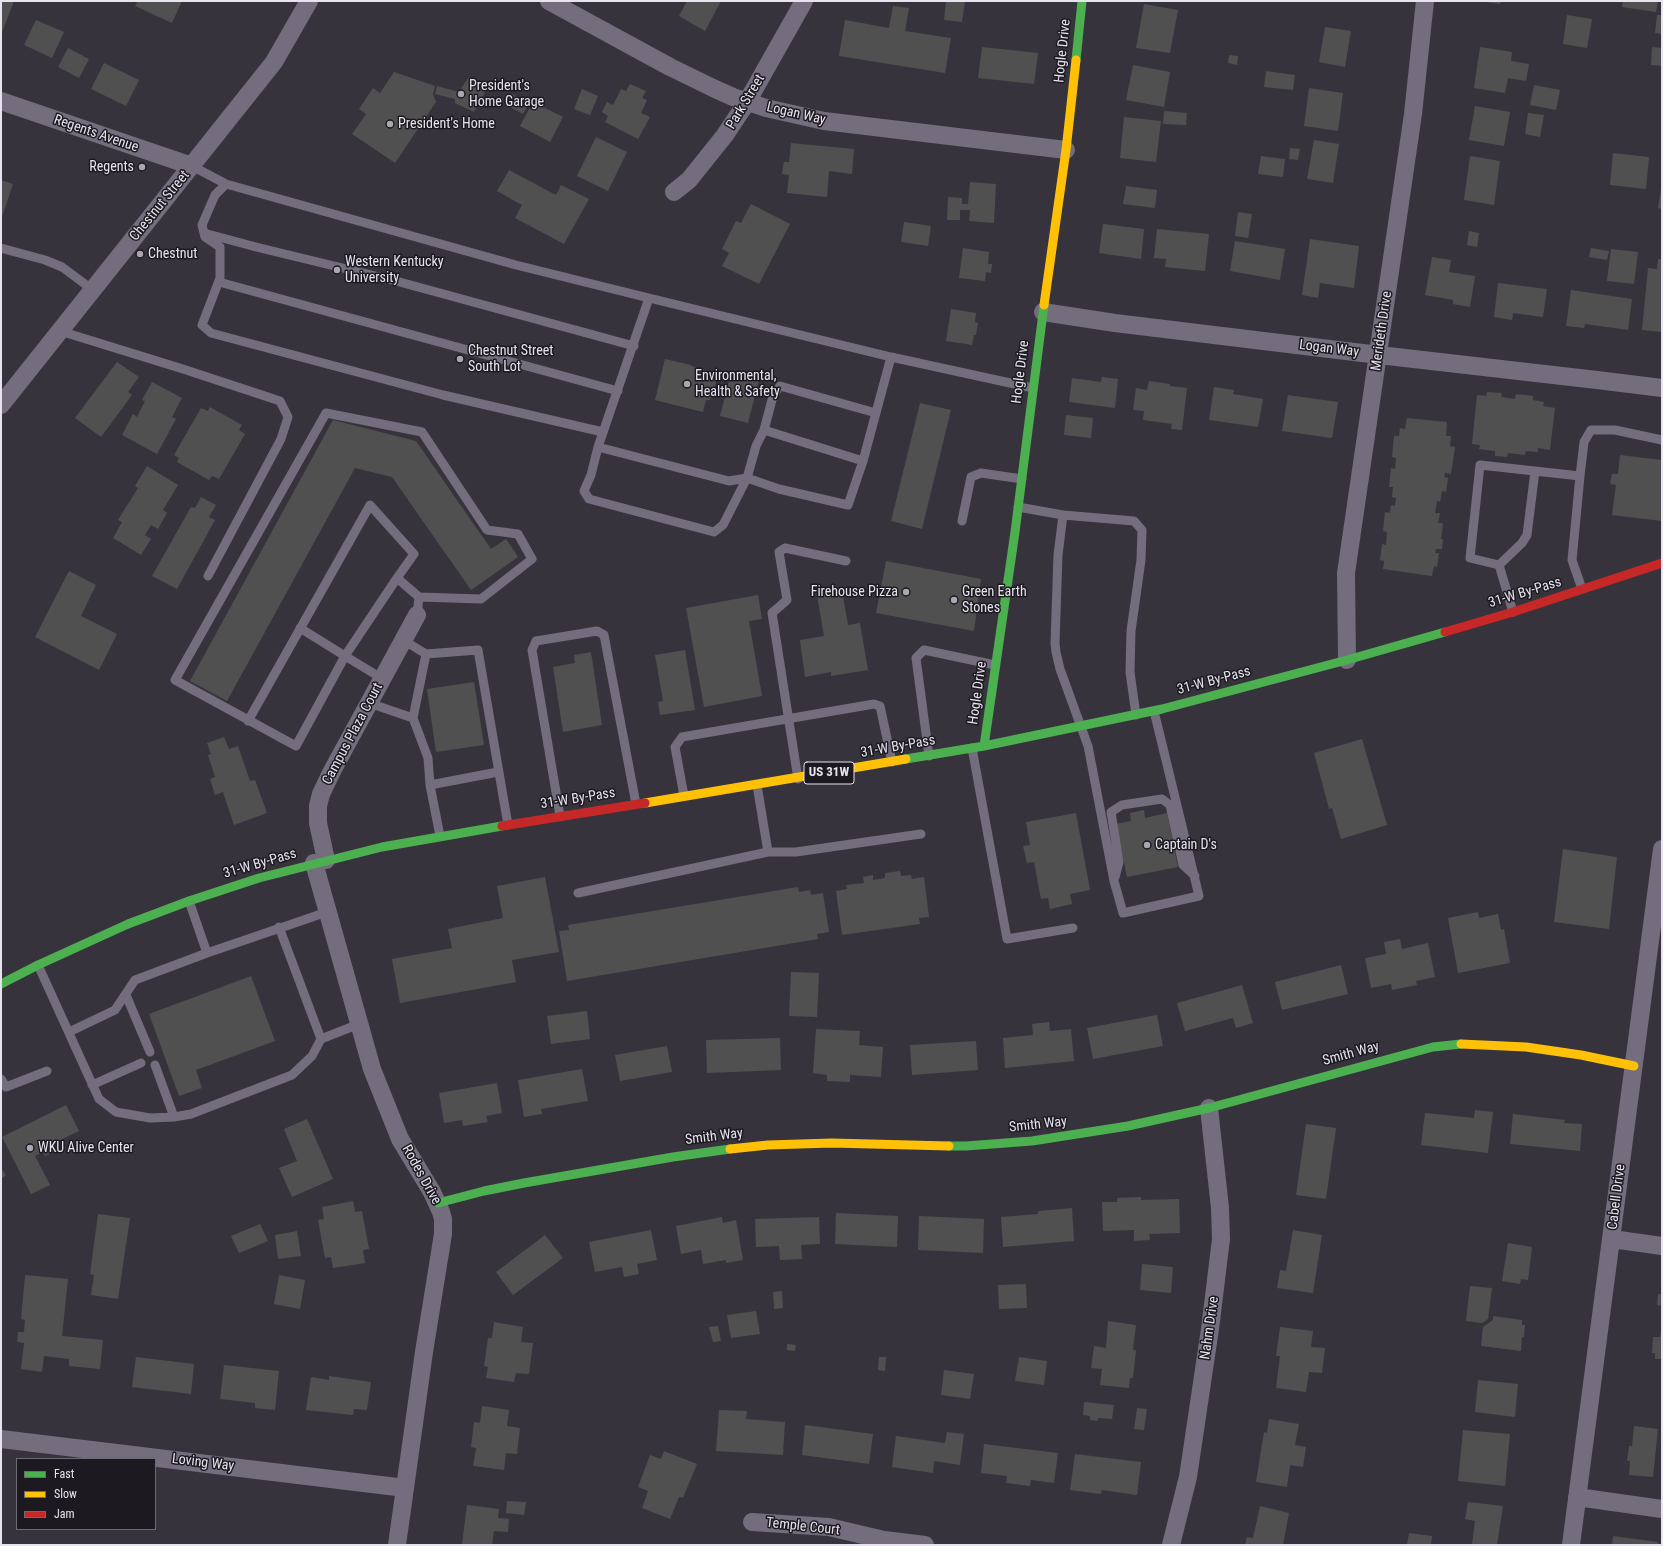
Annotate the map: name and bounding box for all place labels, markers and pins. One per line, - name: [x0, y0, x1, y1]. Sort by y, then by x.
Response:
- place label: President's Home Garage: [469, 78, 544, 110]
- marker: President's Home Garage: [456, 89, 466, 99]
- place label: President's Home: [398, 116, 495, 132]
- marker: President's Home: [385, 119, 395, 129]
- place label: Regents: [89, 159, 134, 175]
- marker: Regents: [137, 162, 147, 172]
- place label: Chestnut: [148, 246, 197, 262]
- marker: Chestnut: [135, 249, 145, 259]
- place label: Western Kentucky University: [345, 254, 444, 286]
- marker: Western Kentucky University: [332, 265, 342, 275]
- place label: Chestnut Street South Lot: [468, 343, 553, 376]
- marker: Chestnut Street South Lot: [455, 354, 465, 364]
- place label: Environmental, Health & Safety: [695, 368, 780, 400]
- marker: Environmental, Health & Safety: [682, 379, 692, 389]
- place label: Firehouse Pizza: [811, 584, 898, 600]
- place label: Green Earth Stones: [962, 584, 1027, 616]
- marker: Firehouse Pizza: [901, 587, 911, 597]
- marker: Green Earth Stones: [949, 595, 959, 605]
- place label: Captain D's: [1155, 837, 1217, 853]
- marker: Captain D's: [1142, 840, 1152, 850]
- place label: WKU Alive Center: [38, 1140, 134, 1156]
- marker: WKU Alive Center: [25, 1143, 35, 1153]

